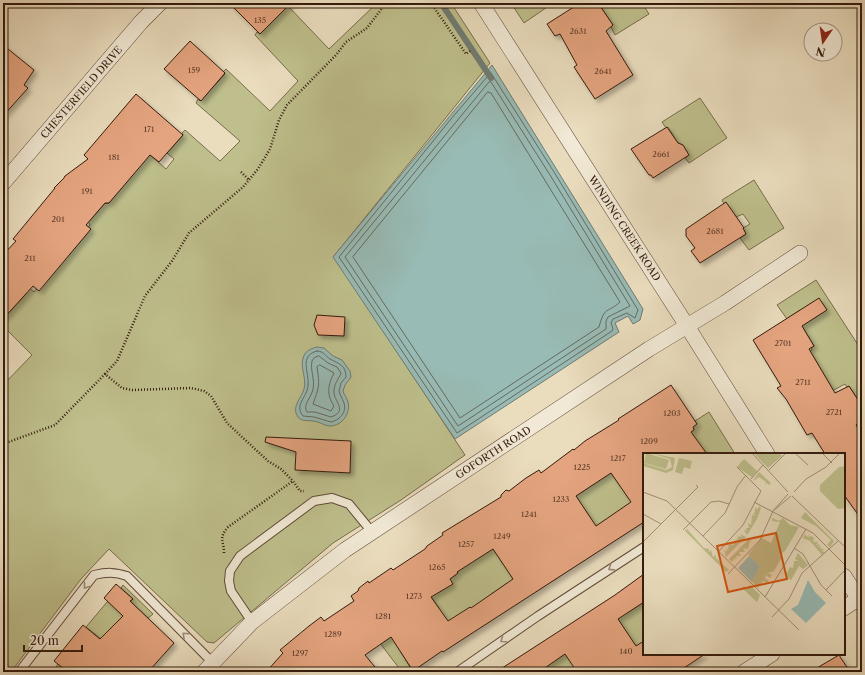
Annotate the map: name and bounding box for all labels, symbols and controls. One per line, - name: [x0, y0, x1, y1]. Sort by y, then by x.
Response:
- house number: 135: [254, 15, 266, 25]
- north arrow: [803, 22, 843, 62]
- house number: 2631: [569, 26, 587, 36]
- street label: CHESTERFIELD DRIVE: [38, 43, 125, 141]
- text: N: [814, 44, 827, 60]
- house number: 159: [188, 65, 201, 75]
- house number: 2641: [594, 66, 612, 76]
- house number: 171: [144, 124, 155, 134]
- house number: 2661: [652, 149, 670, 159]
- house number: 181: [108, 152, 120, 162]
- street label: WINDING CREEK ROAD: [585, 172, 664, 284]
- house number: 191: [81, 186, 93, 196]
- house number: 201: [51, 214, 65, 224]
- house number: 2681: [706, 226, 724, 236]
- house number: 211: [24, 253, 36, 263]
- house number: 2701: [775, 338, 792, 348]
- house number: 2711: [795, 377, 811, 387]
- house number: 2721: [826, 407, 843, 417]
- house number: 1203: [663, 408, 681, 418]
- street label: GOFORTH ROAD: [453, 423, 534, 482]
- house number: 1209: [640, 436, 658, 446]
- house number: 1217: [610, 453, 626, 463]
- inset map: [643, 453, 845, 655]
- house number: 1225: [574, 462, 590, 472]
- house number: 1233: [553, 494, 569, 504]
- house number: 1241: [521, 509, 538, 519]
- house number: 1249: [493, 531, 511, 541]
- house number: 1257: [458, 539, 474, 549]
- house number: 1265: [429, 562, 446, 572]
- one-way arrow: [609, 563, 616, 570]
- one-way arrow: [83, 582, 90, 589]
- house number: 1273: [406, 591, 422, 601]
- house number: 1281: [375, 611, 392, 621]
- scale bar: [24, 627, 82, 653]
- house number: 1289: [324, 629, 342, 639]
- one-way arrow: [182, 632, 190, 640]
- text: 20 m: [30, 633, 59, 648]
- one-way arrow: [500, 635, 507, 643]
- house number: 140: [619, 646, 633, 656]
- house number: 1297: [292, 648, 308, 658]

